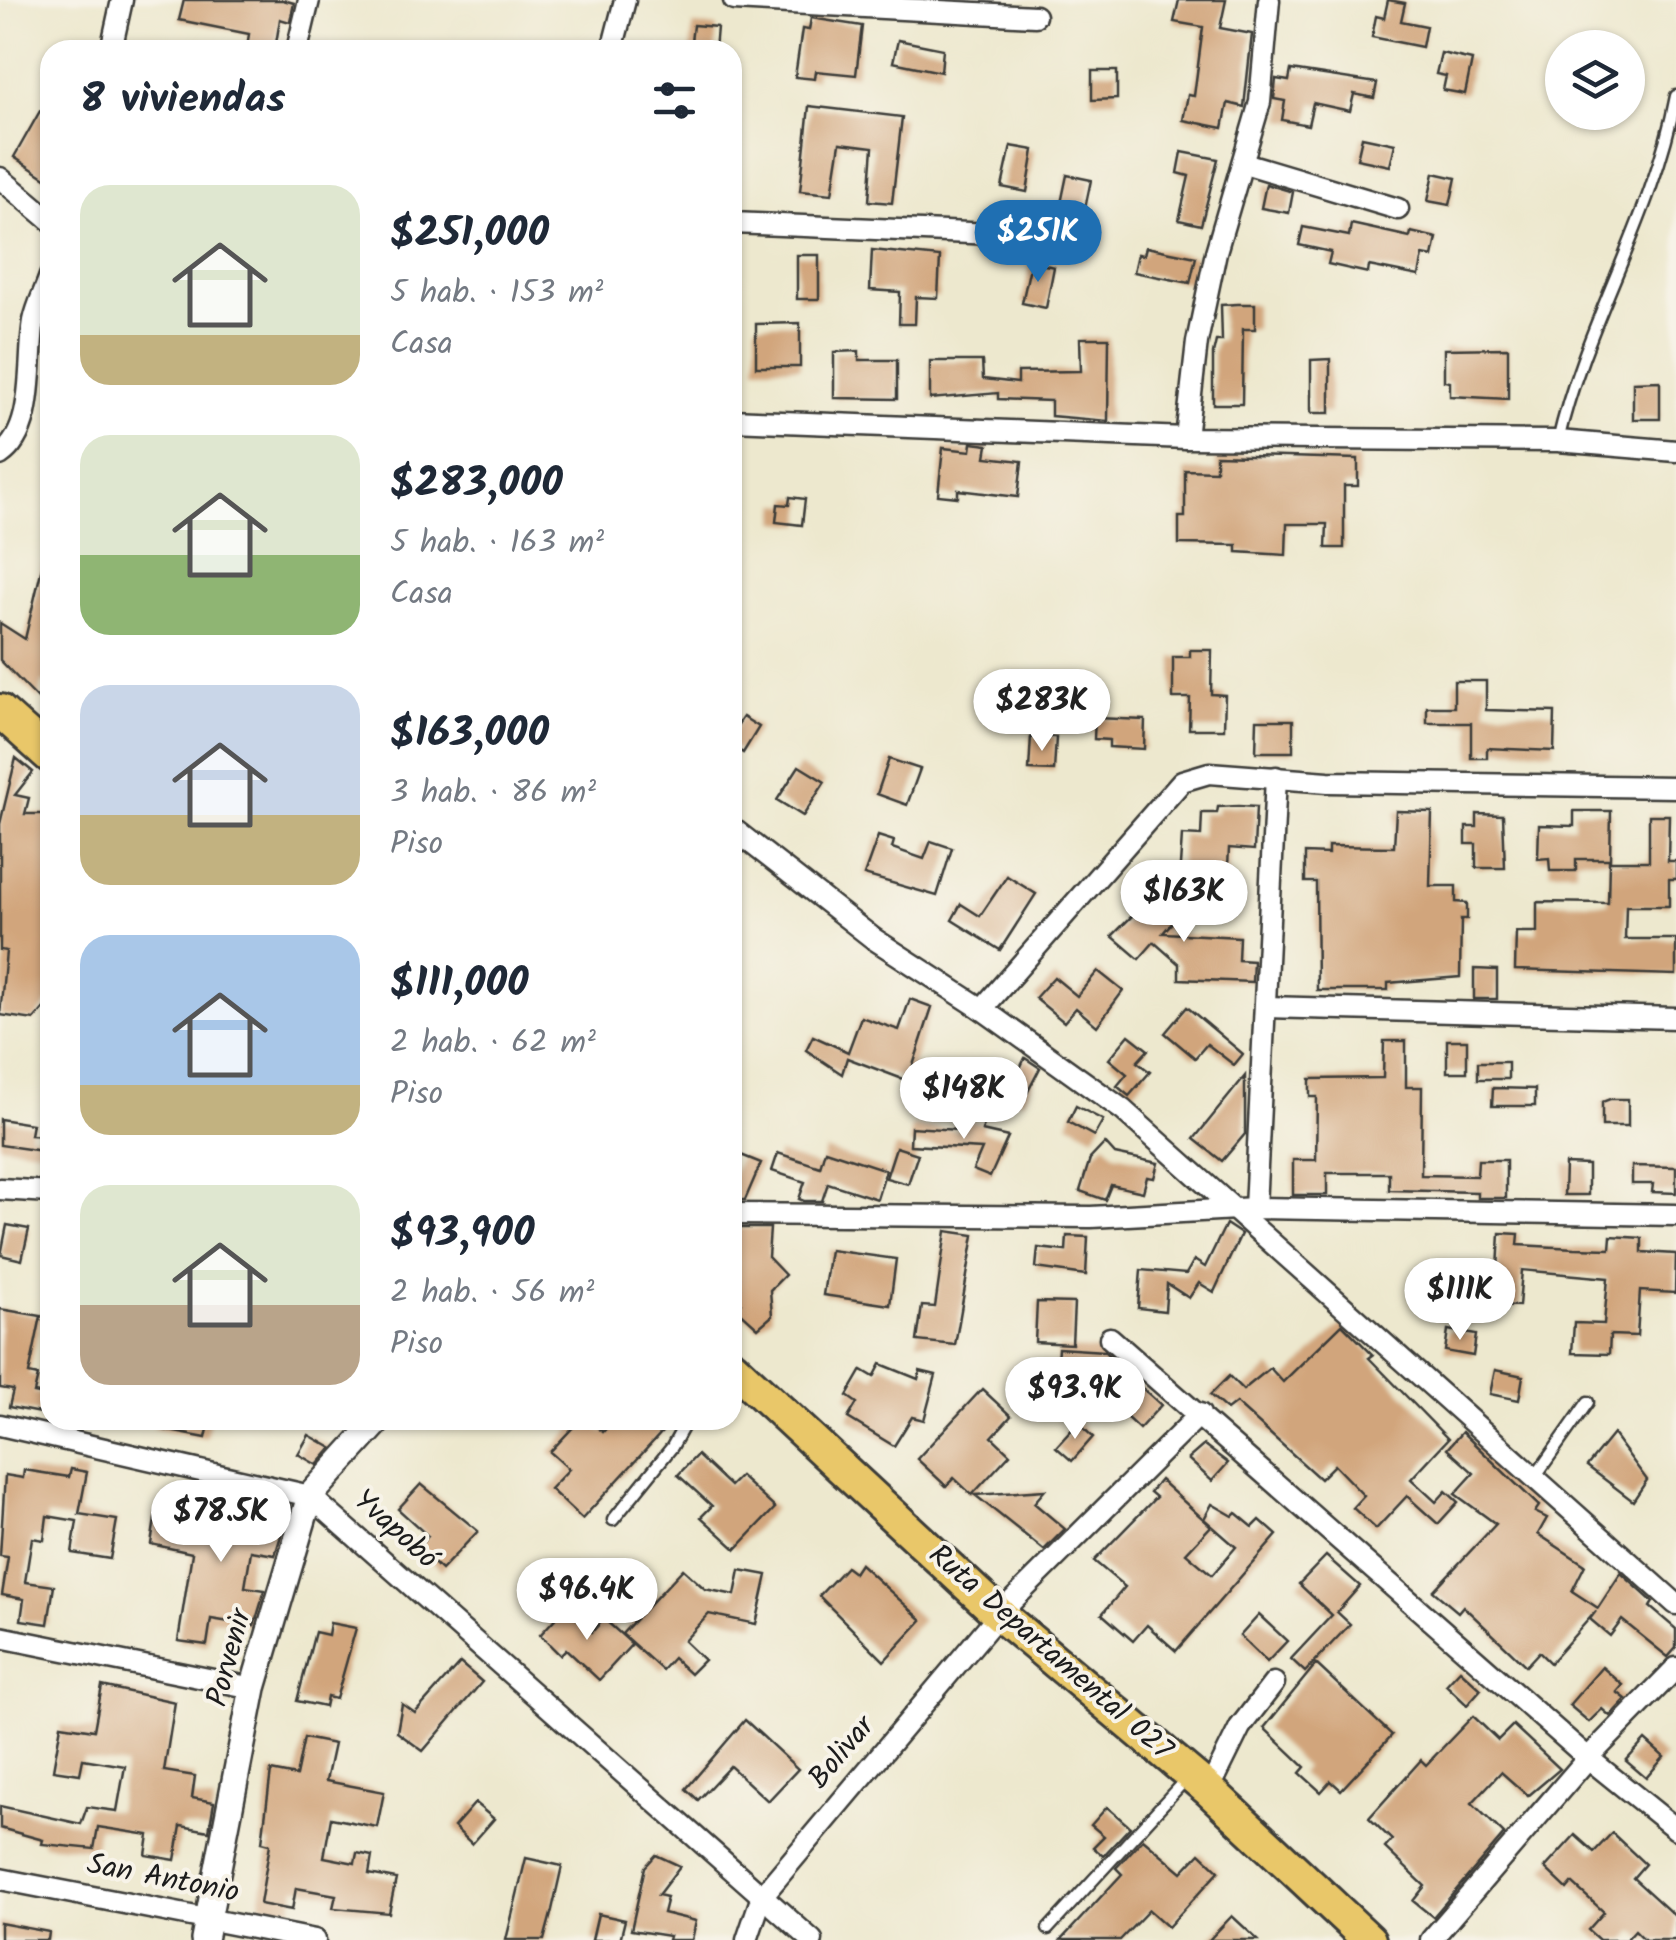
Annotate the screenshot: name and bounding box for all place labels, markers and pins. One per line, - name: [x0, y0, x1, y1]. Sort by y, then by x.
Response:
- pin: $251K: [968, 200, 1108, 285]
- pin: $283K: [972, 669, 1112, 754]
- pin: $163K: [1114, 860, 1254, 945]
- pin: $148K: [894, 1057, 1034, 1142]
- pin: $111K: [1390, 1258, 1530, 1343]
- pin: $93.9K: [994, 1357, 1156, 1442]
- pin: $78.5K: [140, 1480, 302, 1565]
- pin: $96.4K: [506, 1558, 668, 1643]

